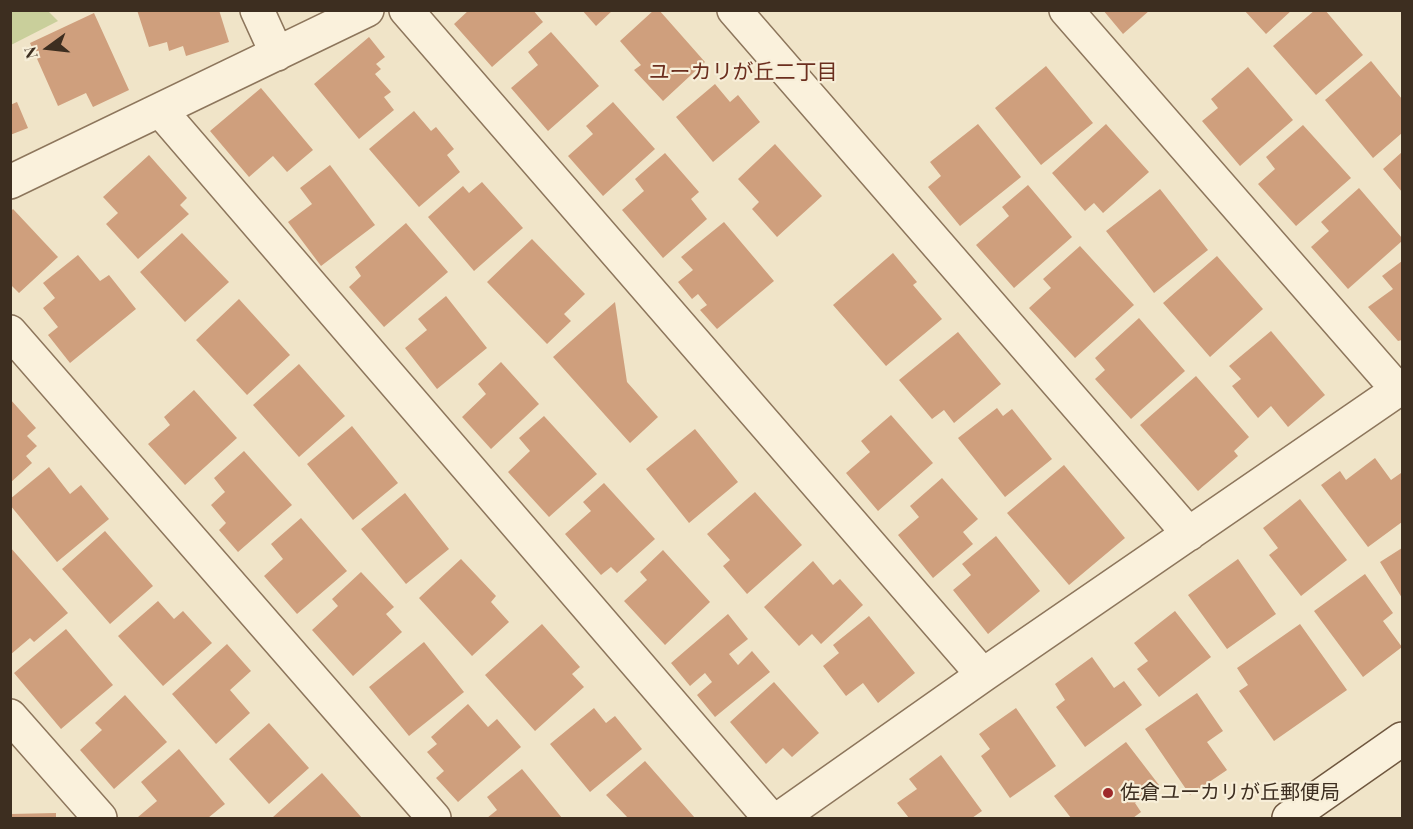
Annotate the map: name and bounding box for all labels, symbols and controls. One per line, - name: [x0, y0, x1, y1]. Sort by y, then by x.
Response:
- north arrow: [18, 18, 78, 78]
- text: N: [18, 44, 42, 61]
- district label: ユーカリが丘二丁目: [649, 59, 837, 85]
- place label: 佐倉ユーカリが丘郵便局: [1120, 781, 1340, 805]
- marker: 佐倉ユーカリが丘郵便局: [1101, 786, 1115, 800]

